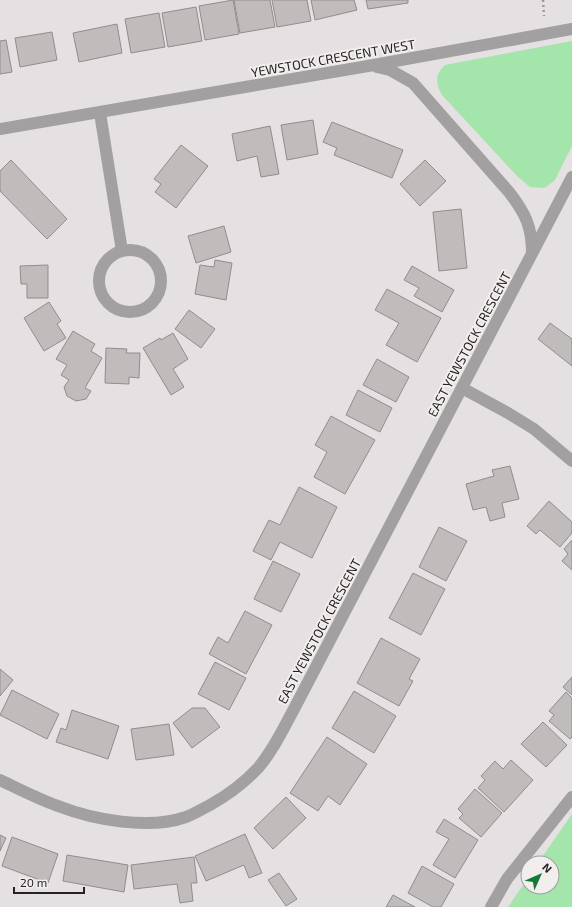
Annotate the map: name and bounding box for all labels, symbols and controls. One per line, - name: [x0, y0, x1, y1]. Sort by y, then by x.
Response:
- street label: YEWSTOCK CRESCENT WEST: [250, 36, 417, 80]
- street label: EAST YEWSTOCK CRESCENT: [424, 268, 514, 419]
- street label: EAST YEWSTOCK CRESCENT: [274, 555, 364, 706]
- north arrow: [520, 855, 560, 895]
- text: N: [540, 860, 555, 875]
- scale bar: [14, 869, 84, 895]
- text: 20 m: [20, 875, 47, 889]

